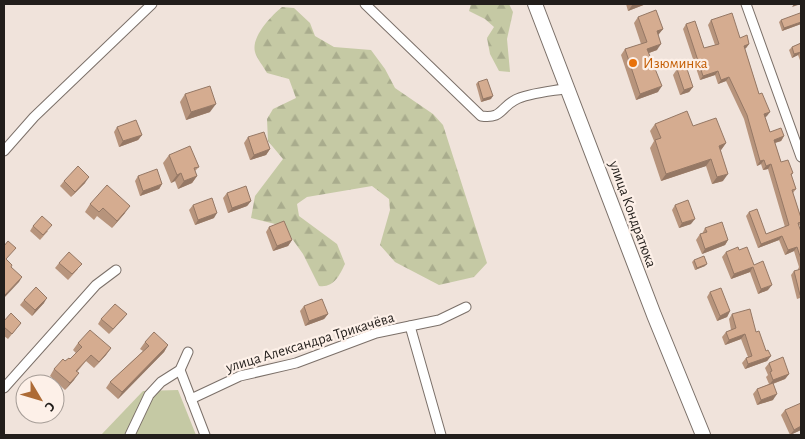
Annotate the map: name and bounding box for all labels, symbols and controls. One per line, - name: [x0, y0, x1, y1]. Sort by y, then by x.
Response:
- place label: Изюминка: [643, 56, 708, 71]
- marker: Изюминка: [627, 57, 639, 69]
- street label: улица Кондратюка: [606, 158, 659, 270]
- street label: улица Александра Трикачёва: [223, 310, 396, 376]
- north arrow: [15, 374, 65, 424]
- text: С: [41, 399, 57, 414]

